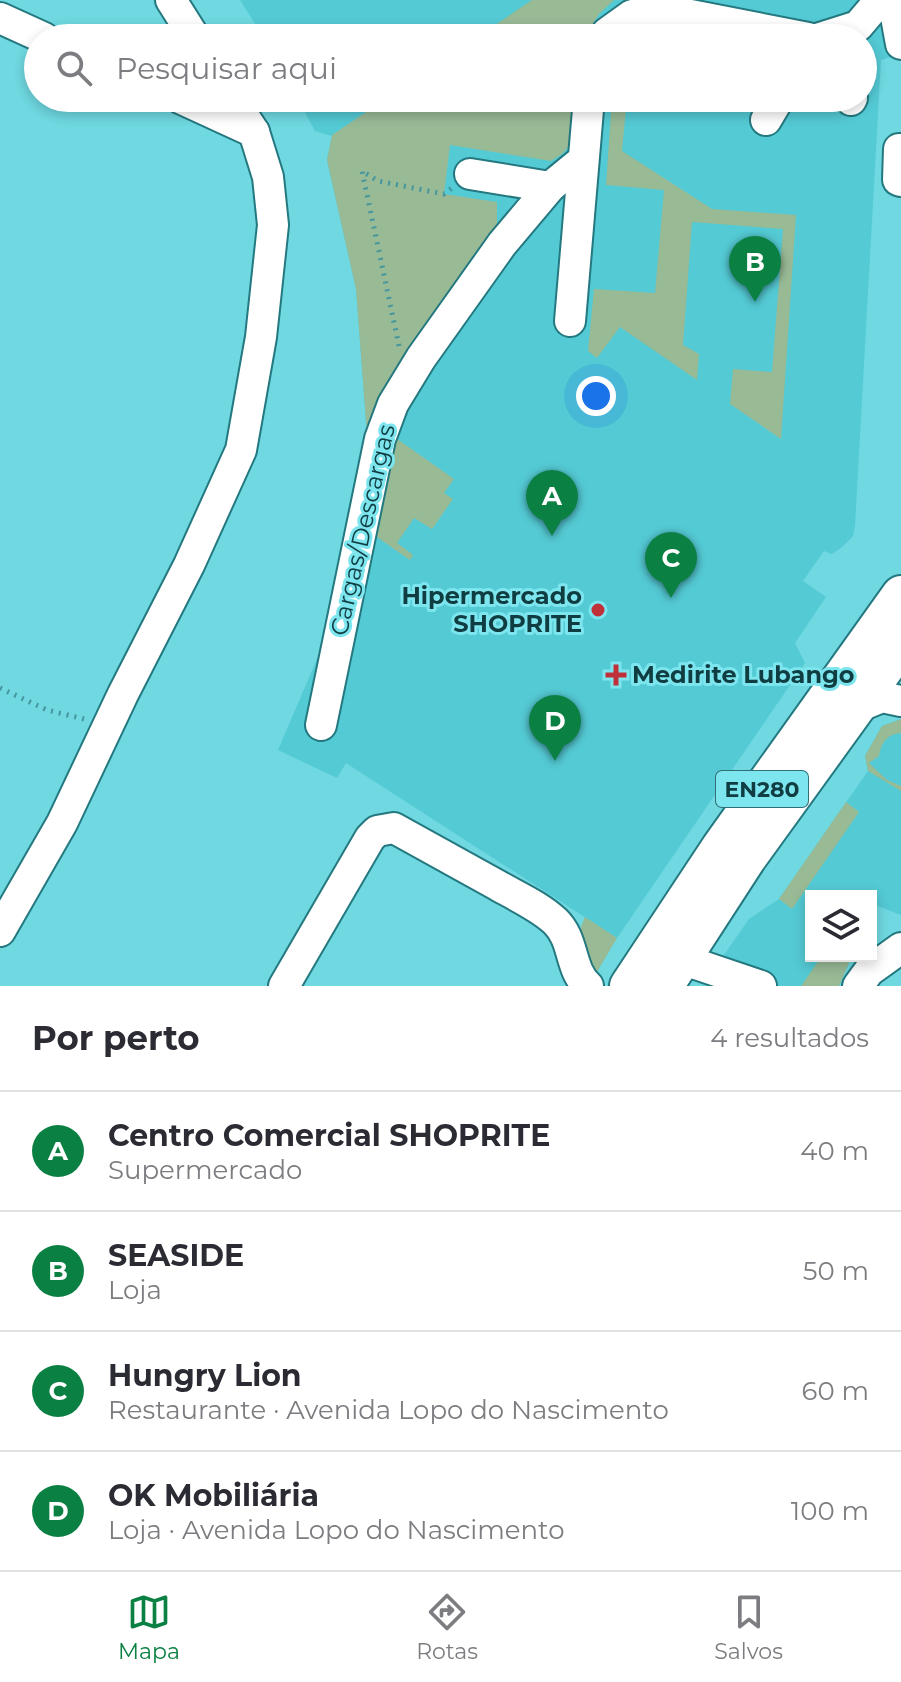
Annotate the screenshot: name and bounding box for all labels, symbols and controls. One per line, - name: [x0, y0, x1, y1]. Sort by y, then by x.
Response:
- search box: [24, 24, 877, 112]
- icon: search: [52, 46, 96, 90]
- text: Pesquisar aqui: [116, 50, 337, 87]
- pin: B: [729, 236, 781, 302]
- your location: [576, 376, 616, 416]
- street label: Cargas/Descargas: [324, 421, 401, 638]
- pin: A: [526, 470, 578, 536]
- pin: C: [645, 532, 697, 598]
- place label: Hipermercado SHOPRITE: [401, 581, 582, 638]
- marker: Hipermercado SHOPRITE: [589, 601, 607, 619]
- place label: Medirite Lubango: [632, 660, 855, 689]
- marker: Medirite Lubango: [607, 666, 625, 684]
- pin: D: [529, 695, 581, 761]
- road number: EN280: [716, 771, 808, 807]
- map controls: [805, 890, 877, 962]
- button: layers: [805, 890, 877, 962]
- text: Por perto: [32, 1017, 200, 1059]
- text: 4 resultados: [710, 1022, 869, 1054]
- text: Centro Comercial SHOPRITE: [108, 1117, 550, 1154]
- text: A: [48, 1135, 68, 1167]
- text: 40 m: [800, 1135, 869, 1167]
- text: Supermercado: [108, 1154, 302, 1186]
- text: SEASIDE: [108, 1237, 244, 1274]
- text: B: [48, 1255, 68, 1287]
- text: 50 m: [803, 1255, 869, 1287]
- text: Loja: [108, 1274, 162, 1306]
- text: Hungry Lion: [108, 1357, 302, 1394]
- text: C: [49, 1375, 67, 1407]
- text: 60 m: [802, 1375, 869, 1407]
- text: Restaurante · Avenida Lopo do Nascimento: [108, 1394, 669, 1426]
- text: OK Mobiliária: [108, 1477, 319, 1514]
- text: D: [47, 1495, 69, 1527]
- text: 100 m: [791, 1495, 869, 1527]
- text: Loja · Avenida Lopo do Nascimento: [108, 1514, 564, 1546]
- tab: Mapa: [118, 1590, 180, 1665]
- tab: Rotas: [416, 1590, 478, 1665]
- tab: Salvos: [714, 1590, 783, 1665]

